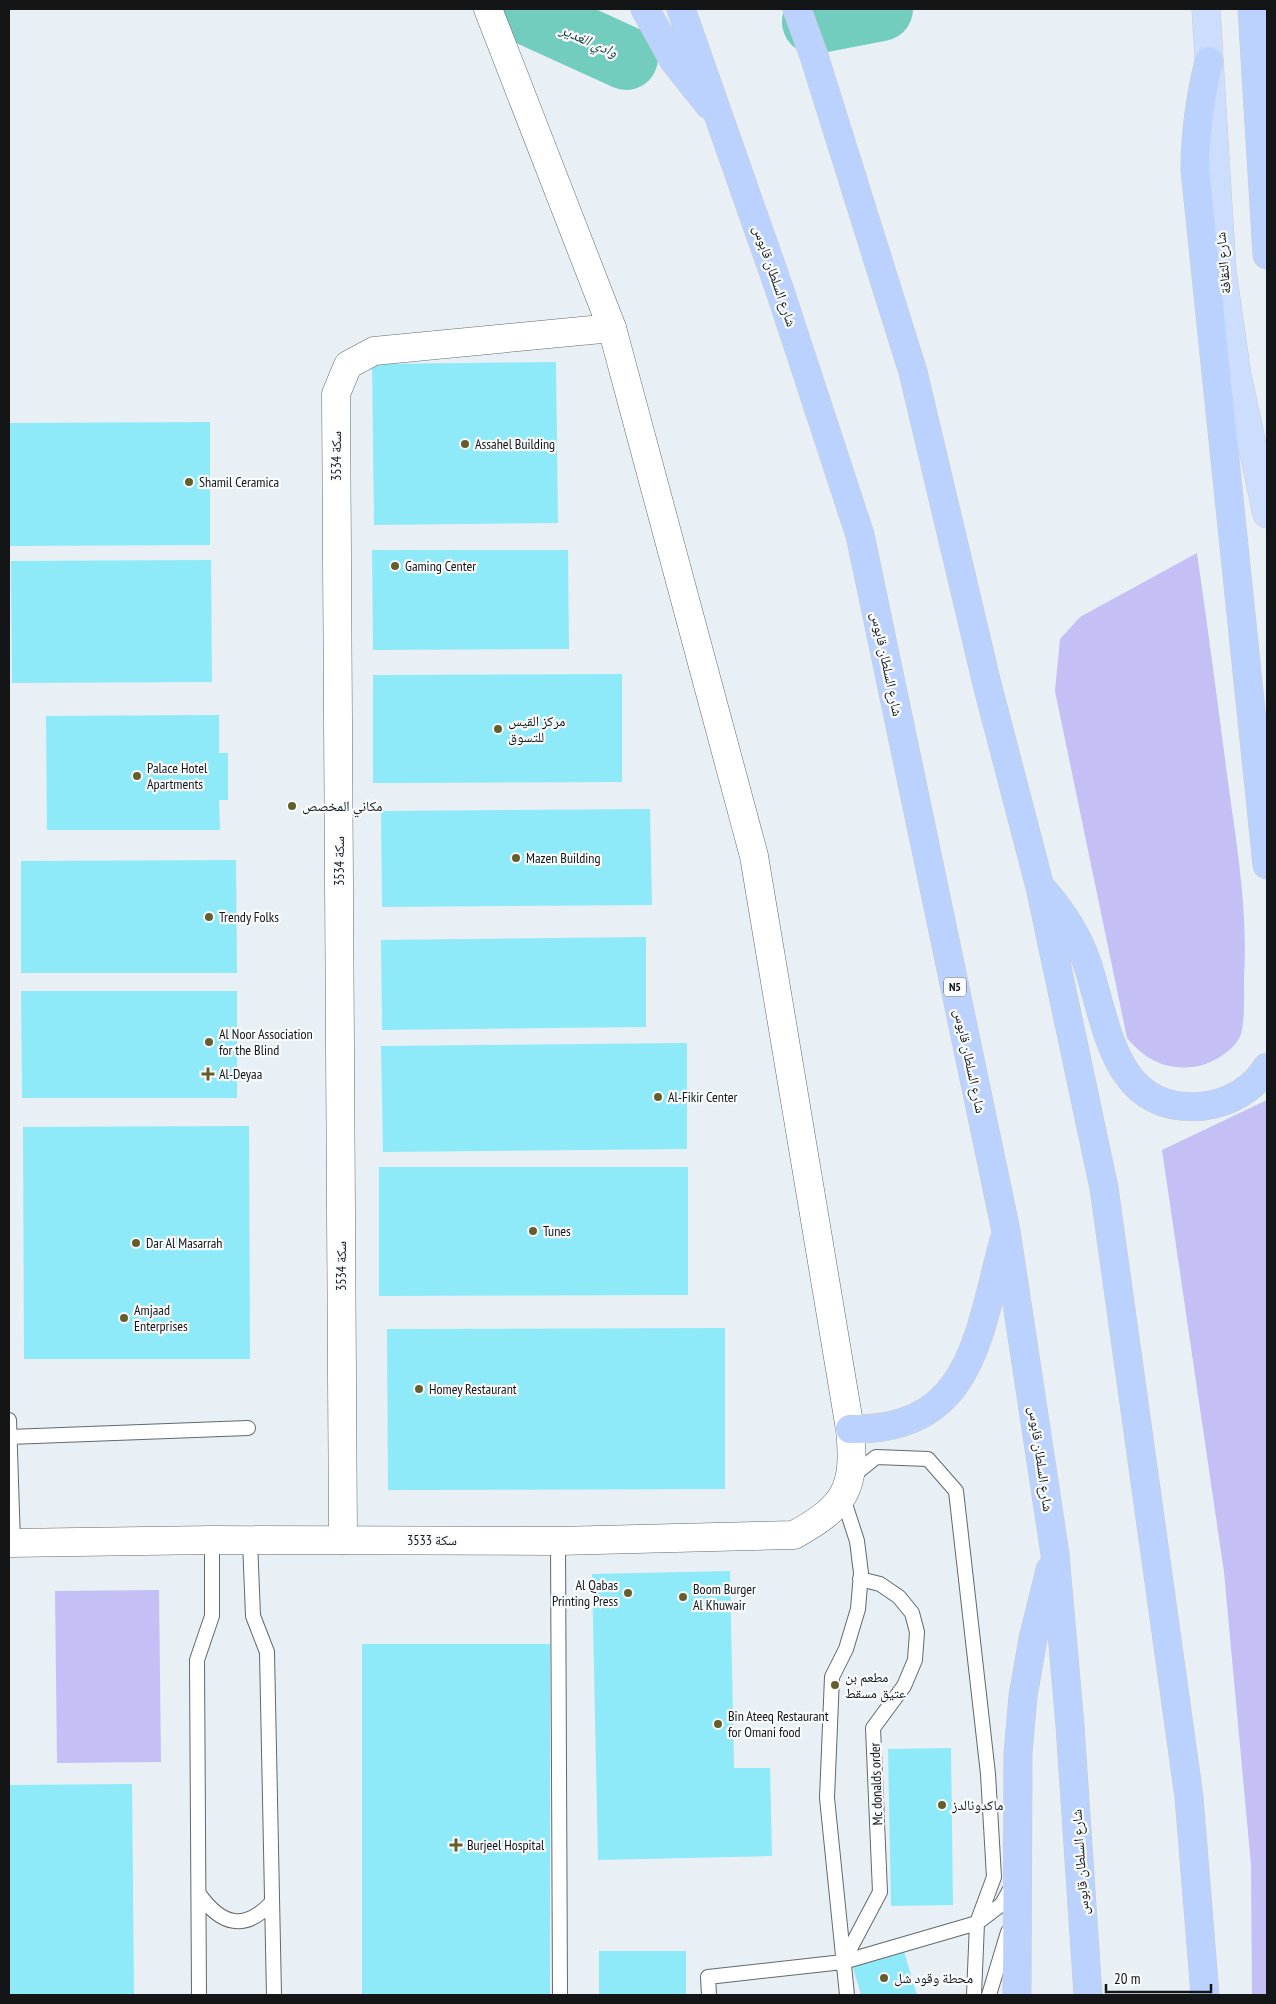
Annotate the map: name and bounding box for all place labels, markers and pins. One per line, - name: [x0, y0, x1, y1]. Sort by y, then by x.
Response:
- place label: Assahel Building: [475, 435, 555, 453]
- marker: Assahel Building: [459, 438, 471, 450]
- place label: Shamil Ceramica: [199, 473, 279, 491]
- marker: Shamil Ceramica: [183, 476, 195, 488]
- place label: Gaming Center: [405, 557, 476, 575]
- marker: Gaming Center: [389, 560, 401, 572]
- place label: مركز القيس للتسوق: [508, 712, 565, 746]
- marker: مركز القيس للتسوق: [492, 723, 504, 735]
- place label: Palace Hotel Apartments: [147, 759, 208, 793]
- marker: Palace Hotel Apartments: [131, 770, 143, 782]
- place label: مكاني المخصص: [302, 797, 382, 818]
- marker: مكاني المخصص: [286, 800, 298, 812]
- place label: Mazen Building: [526, 849, 601, 867]
- marker: Mazen Building: [510, 852, 522, 864]
- place label: Trendy Folks: [219, 908, 279, 926]
- marker: Trendy Folks: [203, 911, 215, 923]
- place label: Al Noor Association for the Blind: [219, 1025, 313, 1059]
- marker: Al Noor Association for the Blind: [203, 1036, 215, 1048]
- place label: Al-Deyaa: [219, 1065, 262, 1083]
- marker: Al-Deyaa: [201, 1067, 215, 1081]
- place label: Al-Fikir Center: [668, 1088, 738, 1106]
- marker: Al-Fikir Center: [652, 1091, 664, 1103]
- place label: Tunes: [543, 1222, 571, 1240]
- marker: Tunes: [527, 1225, 539, 1237]
- place label: Dar Al Masarrah: [146, 1234, 223, 1252]
- marker: Dar Al Masarrah: [130, 1237, 142, 1249]
- place label: Amjaad Enterprises: [134, 1301, 188, 1335]
- marker: Amjaad Enterprises: [118, 1312, 130, 1324]
- place label: Homey Restaurant: [429, 1380, 517, 1398]
- marker: Homey Restaurant: [413, 1383, 425, 1395]
- place label: Al Qabas Printing Press: [552, 1576, 618, 1610]
- place label: Boom Burger Al Khuwair: [693, 1580, 756, 1614]
- marker: Al Qabas Printing Press: [622, 1587, 634, 1599]
- marker: Boom Burger Al Khuwair: [677, 1591, 689, 1603]
- place label: مطعم بن عتيق مسقط: [845, 1668, 906, 1703]
- marker: مطعم بن عتيق مسقط: [829, 1679, 841, 1691]
- place label: Bin Ateeq Restaurant for Omani food: [728, 1707, 829, 1741]
- marker: Bin Ateeq Restaurant for Omani food: [712, 1718, 724, 1730]
- place label: ماكدونالدز: [951, 1796, 1003, 1814]
- marker: ماكدونالدز: [936, 1799, 948, 1811]
- place label: Burjeel Hospital: [467, 1836, 545, 1854]
- marker: Burjeel Hospital: [449, 1838, 463, 1852]
- place label: محطة وقود شل: [894, 1969, 973, 1987]
- marker: محطة وقود شل: [878, 1972, 890, 1984]

